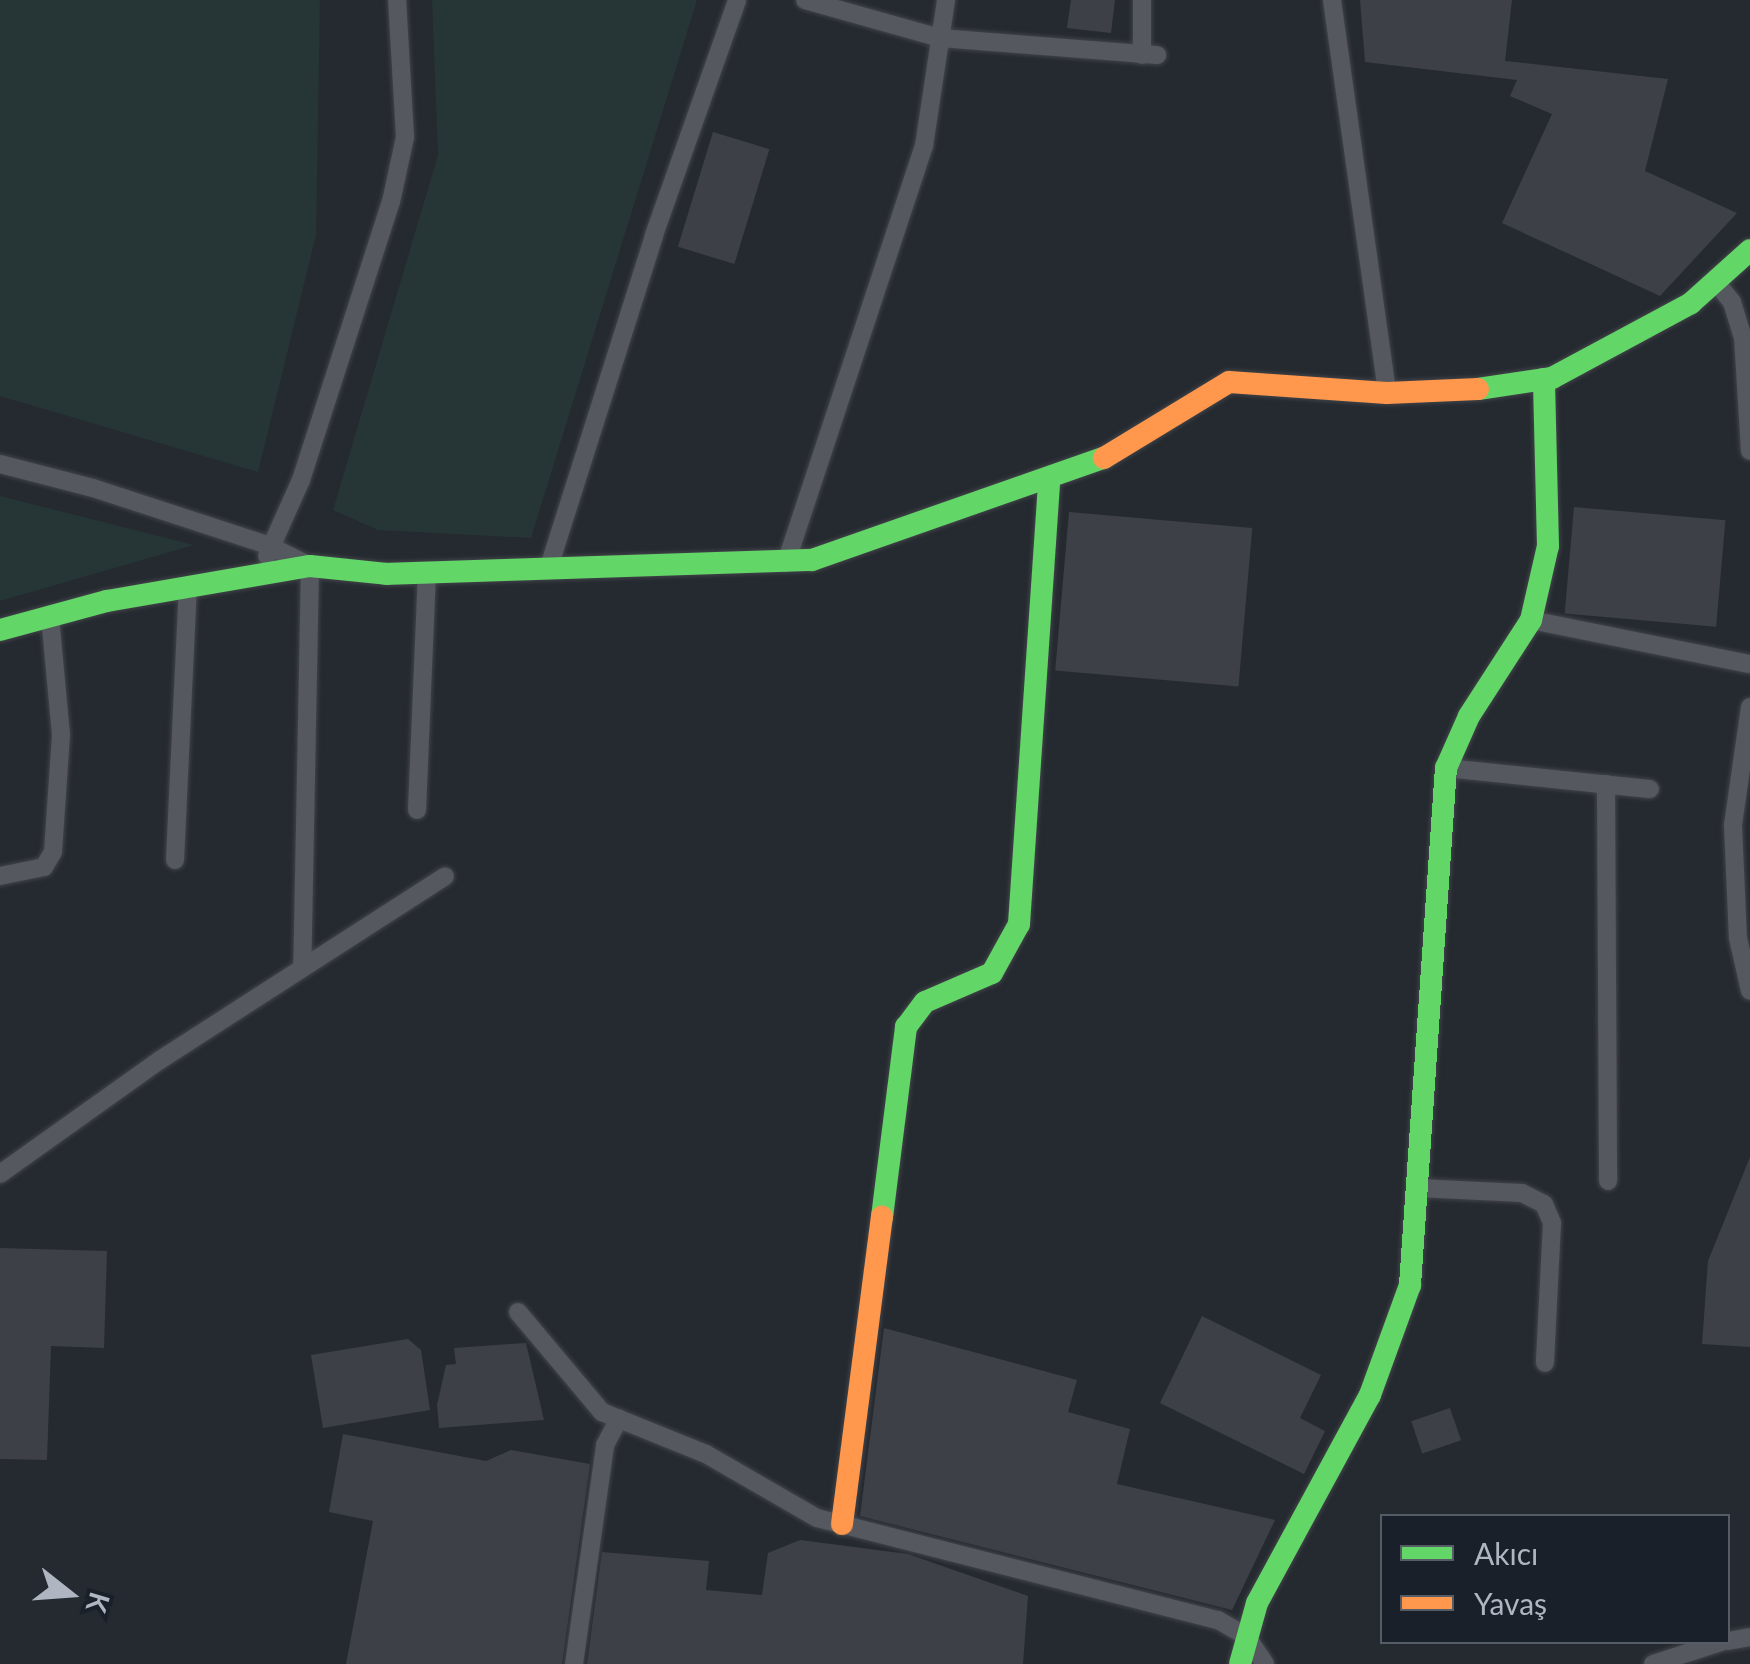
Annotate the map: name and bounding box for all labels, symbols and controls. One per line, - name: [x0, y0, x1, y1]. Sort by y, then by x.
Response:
- legend: [1380, 1514, 1730, 1644]
- text: Akıcı: [1474, 1535, 1538, 1571]
- north arrow: [20, 1544, 120, 1644]
- text: Yavaş: [1474, 1585, 1547, 1621]
- text: K: [80, 1589, 118, 1617]

